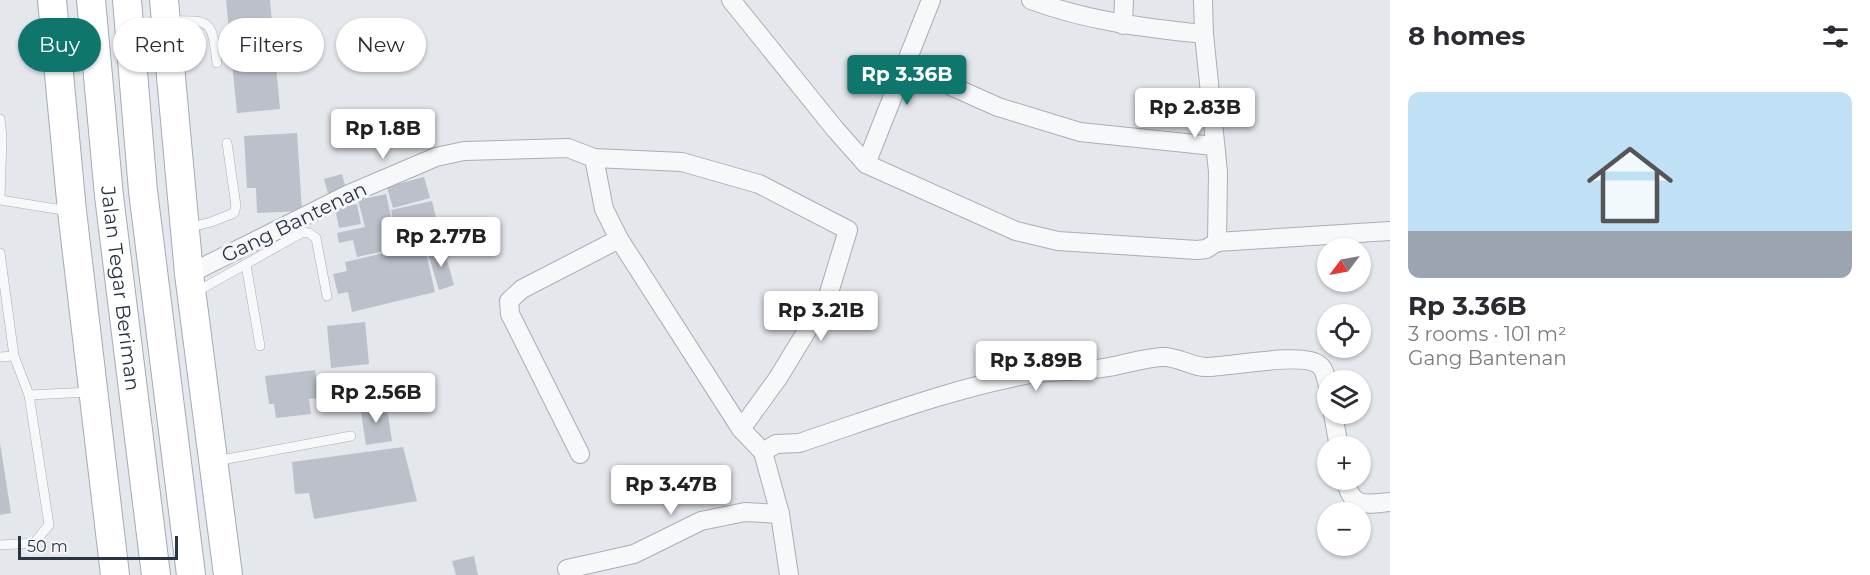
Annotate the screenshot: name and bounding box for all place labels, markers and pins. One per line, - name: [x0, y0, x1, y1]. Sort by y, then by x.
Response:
- pin: Rp 3.36B: [845, 55, 969, 106]
- pin: Rp 2.83B: [1133, 88, 1257, 139]
- pin: Rp 1.8B: [328, 109, 438, 160]
- pin: Rp 2.77B: [379, 217, 503, 268]
- pin: Rp 3.21B: [759, 291, 883, 342]
- pin: Rp 3.89B: [974, 341, 1098, 392]
- pin: Rp 2.56B: [314, 373, 438, 424]
- pin: Rp 3.47B: [609, 465, 733, 516]

